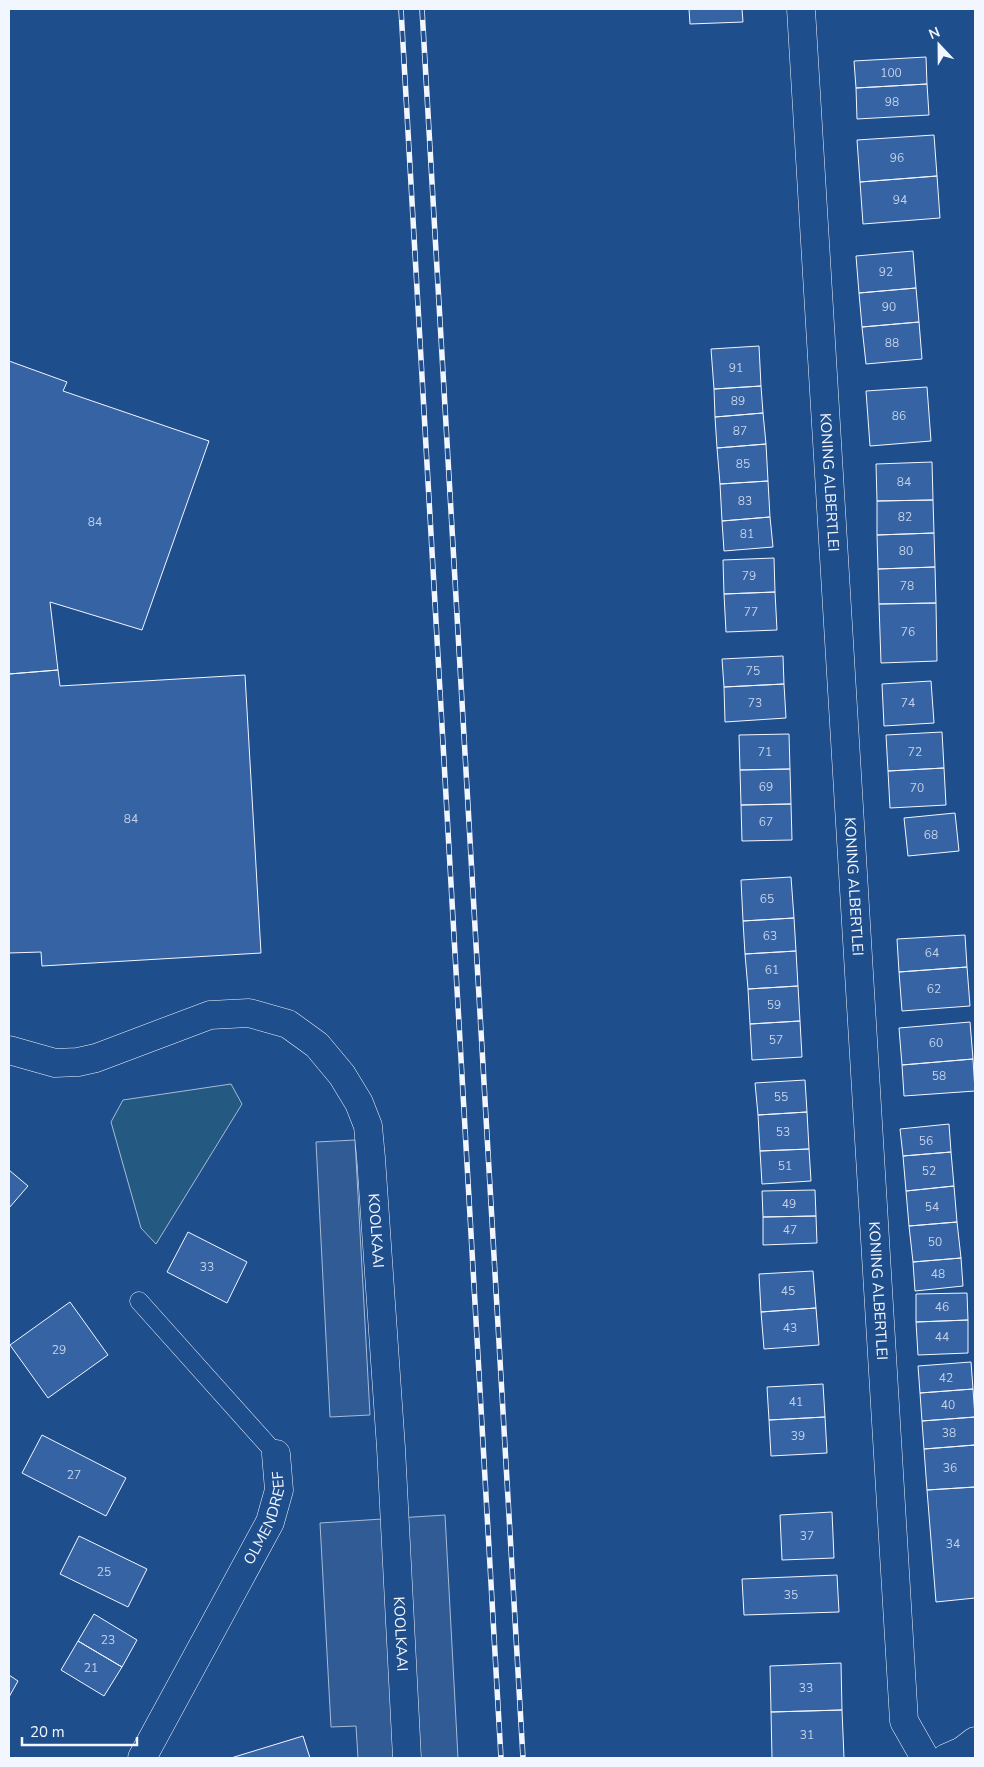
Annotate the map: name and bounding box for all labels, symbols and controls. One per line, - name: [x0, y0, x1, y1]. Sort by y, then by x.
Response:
- north arrow: [914, 20, 964, 70]
- text: N: [926, 23, 943, 44]
- house number: 100: [880, 65, 902, 81]
- house number: 98: [885, 94, 899, 110]
- house number: 96: [890, 150, 904, 166]
- house number: 94: [893, 192, 907, 208]
- house number: 92: [879, 264, 893, 280]
- house number: 90: [882, 299, 896, 315]
- house number: 88: [885, 335, 899, 351]
- house number: 91: [729, 360, 743, 376]
- house number: 89: [731, 393, 745, 409]
- house number: 86: [892, 408, 906, 424]
- street label: KONING ALBERTLEI: [815, 412, 844, 552]
- house number: 87: [733, 423, 747, 439]
- house number: 85: [736, 456, 750, 472]
- house number: 84: [897, 474, 911, 490]
- house number: 83: [738, 493, 752, 509]
- house number: 82: [898, 509, 912, 525]
- house number: 84: [88, 514, 102, 530]
- house number: 81: [740, 526, 754, 542]
- house number: 80: [899, 543, 913, 559]
- house number: 79: [742, 568, 756, 584]
- house number: 78: [900, 578, 914, 594]
- house number: 77: [744, 604, 758, 620]
- house number: 76: [901, 624, 915, 640]
- house number: 75: [746, 663, 760, 679]
- house number: 73: [748, 695, 762, 711]
- house number: 74: [901, 695, 915, 711]
- house number: 71: [758, 744, 772, 760]
- house number: 72: [908, 744, 922, 760]
- house number: 69: [759, 779, 773, 795]
- house number: 70: [910, 780, 924, 796]
- house number: 84: [124, 811, 138, 827]
- house number: 67: [759, 814, 773, 830]
- street label: KONING ALBERTLEI: [840, 817, 868, 956]
- house number: 68: [924, 827, 938, 843]
- house number: 65: [760, 891, 774, 907]
- house number: 63: [763, 928, 777, 944]
- house number: 64: [925, 945, 939, 961]
- house number: 61: [765, 962, 779, 978]
- house number: 62: [927, 981, 941, 997]
- house number: 59: [767, 997, 781, 1013]
- house number: 57: [769, 1032, 783, 1048]
- house number: 60: [929, 1035, 943, 1051]
- house number: 58: [932, 1068, 946, 1084]
- house number: 55: [774, 1089, 788, 1105]
- house number: 53: [776, 1124, 790, 1140]
- house number: 56: [919, 1133, 933, 1149]
- house number: 51: [778, 1158, 792, 1174]
- house number: 52: [922, 1163, 936, 1179]
- street label: KOOLKAAI: [363, 1193, 389, 1269]
- house number: 49: [782, 1196, 796, 1212]
- house number: 54: [925, 1199, 939, 1215]
- street label: KONING ALBERTLEI: [864, 1221, 892, 1361]
- house number: 47: [783, 1222, 797, 1238]
- house number: 50: [928, 1234, 942, 1250]
- house number: 33: [200, 1259, 214, 1275]
- house number: 48: [931, 1266, 945, 1282]
- house number: 45: [781, 1283, 795, 1299]
- house number: 46: [935, 1299, 949, 1315]
- house number: 43: [783, 1320, 797, 1336]
- house number: 44: [935, 1329, 949, 1345]
- house number: 29: [52, 1342, 66, 1358]
- house number: 42: [939, 1370, 953, 1386]
- house number: 41: [789, 1394, 803, 1410]
- house number: 40: [941, 1397, 955, 1413]
- house number: 38: [942, 1425, 956, 1441]
- house number: 39: [791, 1428, 805, 1444]
- house number: 36: [943, 1460, 957, 1476]
- house number: 27: [67, 1467, 81, 1483]
- street label: OLMENDREEF: [239, 1470, 289, 1568]
- house number: 37: [800, 1528, 814, 1544]
- house number: 34: [946, 1536, 960, 1552]
- house number: 25: [97, 1564, 111, 1580]
- house number: 35: [784, 1587, 798, 1603]
- street label: KOOLKAAI: [389, 1596, 413, 1672]
- house number: 23: [101, 1632, 115, 1648]
- house number: 21: [84, 1660, 98, 1676]
- house number: 33: [799, 1680, 813, 1696]
- scale bar: [22, 1714, 138, 1746]
- text: 20 m: [30, 1722, 65, 1742]
- house number: 31: [800, 1727, 814, 1743]

